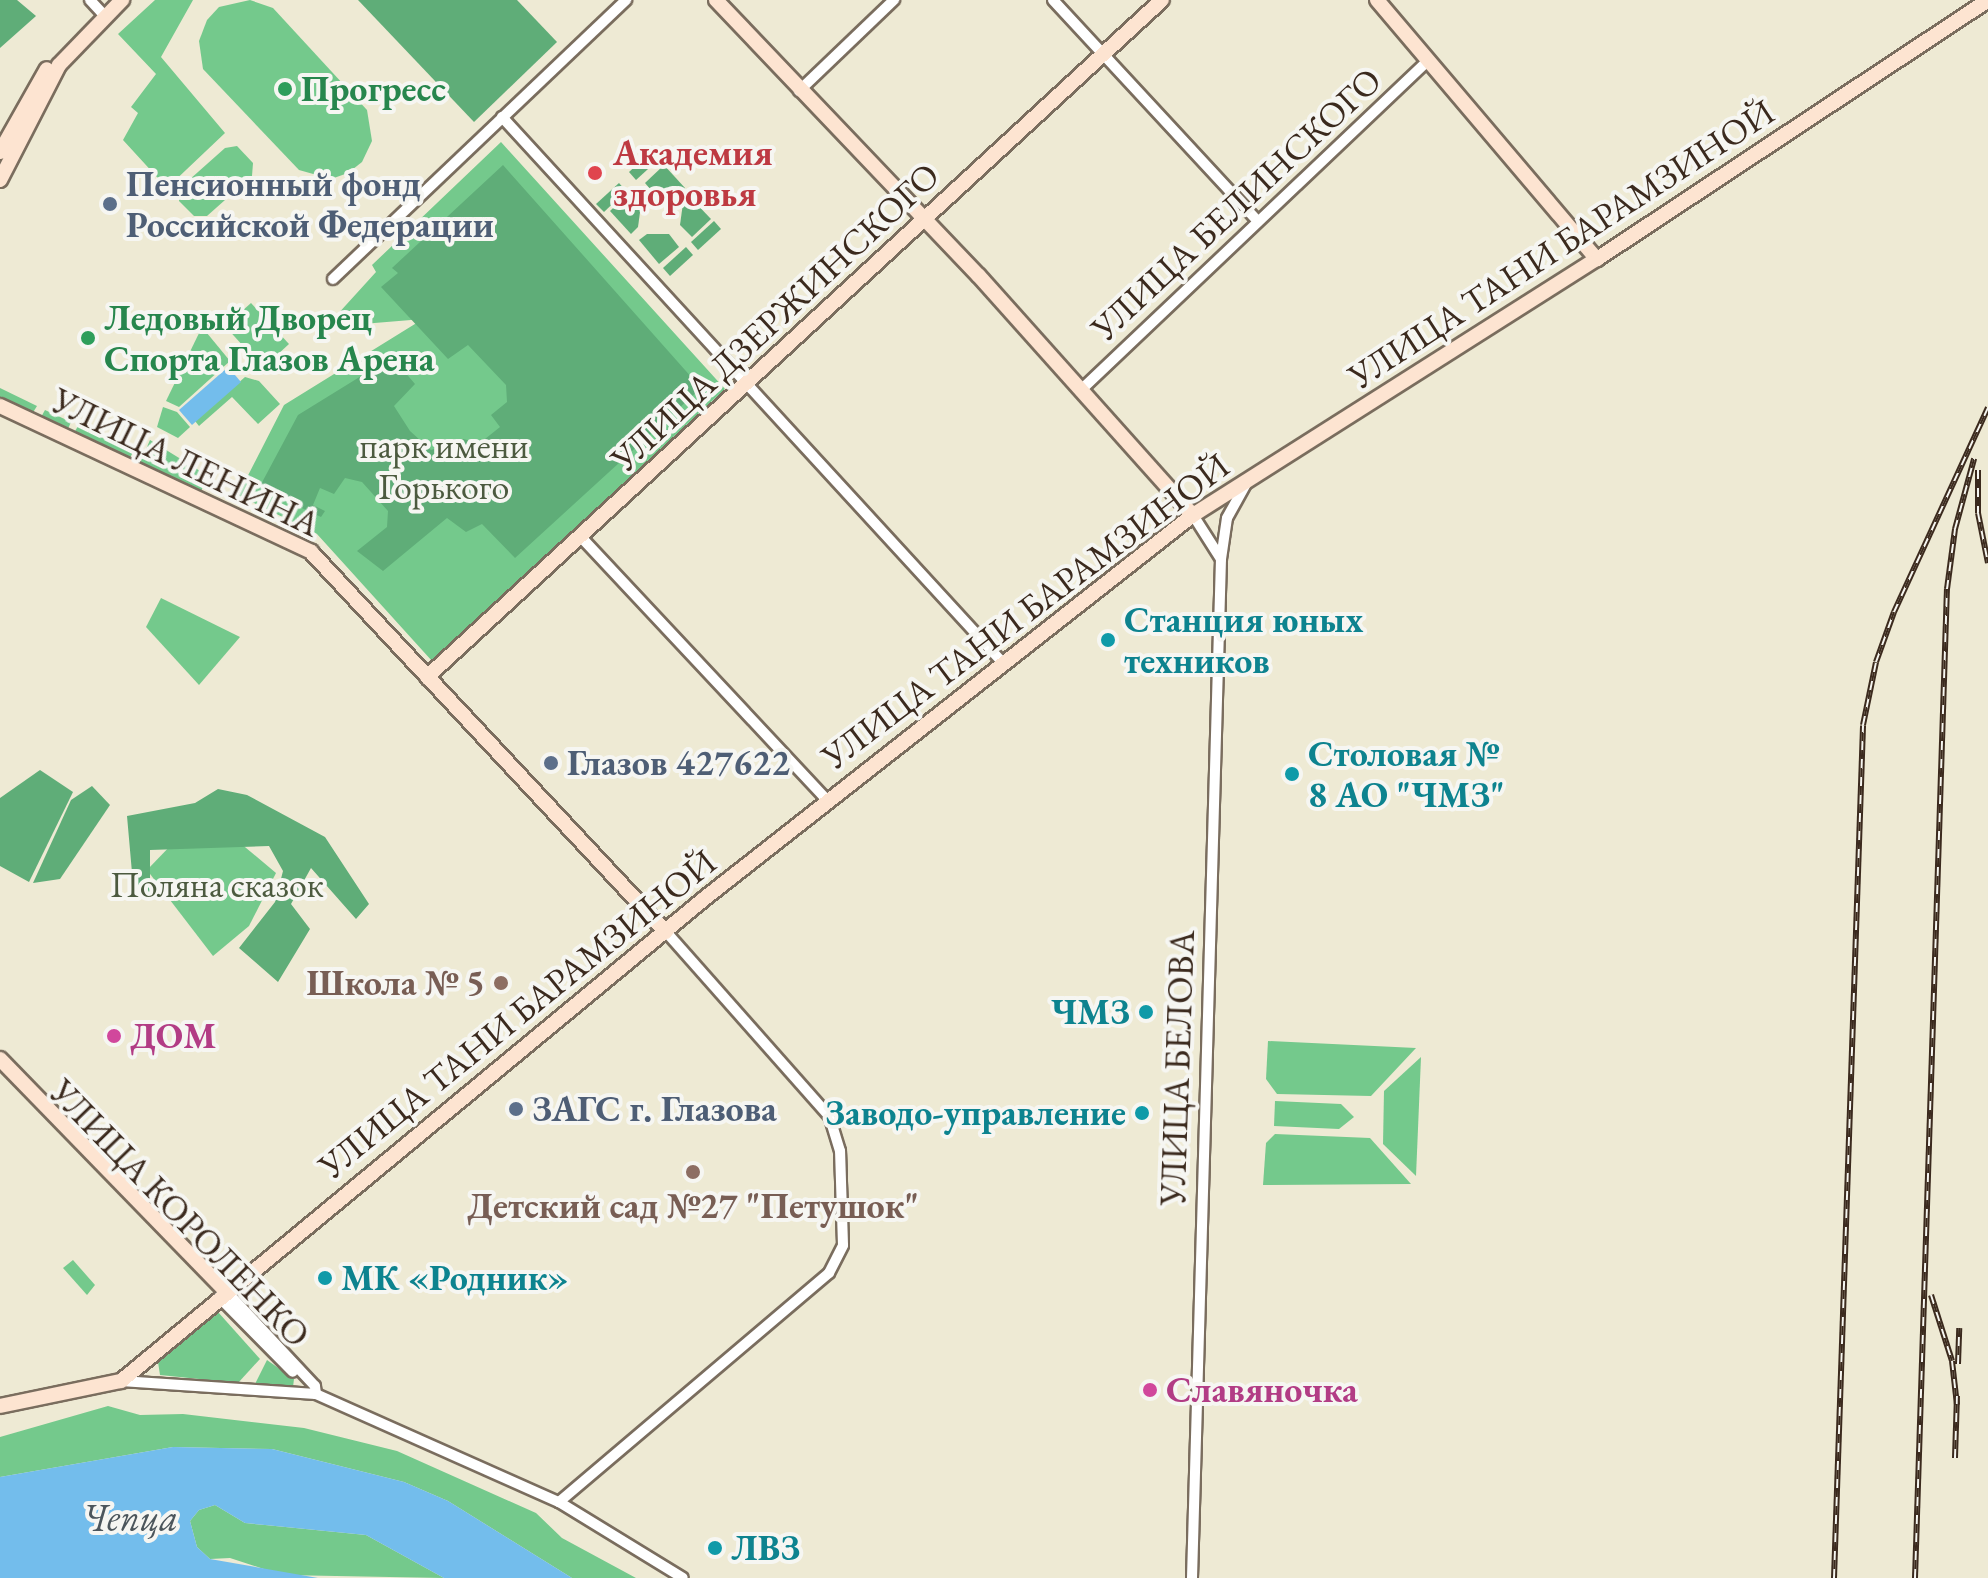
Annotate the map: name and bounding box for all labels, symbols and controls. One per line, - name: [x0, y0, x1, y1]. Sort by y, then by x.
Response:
- street label: УЛИЦА БЕЛИНСКОГО: [1082, 58, 1390, 350]
- place label: Прогресс: [301, 67, 446, 111]
- marker: Прогресс: [276, 80, 294, 98]
- street label: УЛИЦА ТАНИ БАРАМЗИНОЙ: [1340, 90, 1782, 398]
- place label: Академия здоровья: [613, 130, 773, 215]
- street label: УЛИЦА ДЗЕРЖИНСКОГО: [602, 154, 948, 480]
- place label: Пенсионный фонд Российской Федерации: [126, 161, 494, 246]
- marker: Академия здоровья: [584, 162, 606, 184]
- marker: Пенсионный фонд Российской Федерации: [101, 195, 119, 213]
- place label: Ледовый Дворец Спорта Глазов Арена: [104, 295, 434, 380]
- marker: Ледовый Дворец Спорта Глазов Арена: [79, 329, 97, 347]
- street label: УЛИЦА ЛЕНИНА: [45, 378, 327, 546]
- park label: парк имени Горького: [360, 423, 528, 508]
- street label: УЛИЦА ТАНИ БАРАМЗИНОЙ: [813, 444, 1237, 778]
- place label: Станция юных техников: [1124, 597, 1363, 682]
- marker: Станция юных техников: [1099, 631, 1117, 649]
- place label: Столовая № 8 АО "ЧМЗ": [1308, 731, 1505, 816]
- place label: Глазов 427622: [567, 741, 790, 785]
- marker: Глазов 427622: [542, 754, 560, 772]
- marker: Столовая № 8 АО "ЧМЗ": [1283, 765, 1301, 783]
- street label: УЛИЦА ТАНИ БАРАМЗИНОЙ: [310, 841, 724, 1187]
- park label: Поляна сказок: [110, 863, 324, 907]
- street label: УЛИЦА БЕЛОВА: [1151, 930, 1203, 1206]
- place label: Школа № 5: [307, 961, 485, 1005]
- marker: Школа № 5: [492, 974, 510, 992]
- place label: ЧМЗ: [1051, 990, 1130, 1034]
- marker: ЧМЗ: [1137, 1003, 1155, 1021]
- place label: ДОМ: [130, 1014, 216, 1058]
- marker: ДОМ: [105, 1027, 123, 1045]
- street label: УЛИЦА КОРОЛЕНКО: [41, 1070, 319, 1356]
- place label: ЗАГС г. Глазова: [532, 1087, 777, 1131]
- place label: Заводо-управление: [825, 1091, 1126, 1135]
- marker: ЗАГС г. Глазова: [507, 1100, 525, 1118]
- marker: Заводо-управление: [1133, 1104, 1151, 1122]
- marker: Детский сад №27 "Петушок": [684, 1163, 702, 1181]
- place label: Детский сад №27 "Петушок": [467, 1184, 919, 1228]
- place label: МК «Родник»: [341, 1256, 569, 1300]
- marker: МК «Родник»: [316, 1269, 334, 1287]
- place label: Славяночка: [1166, 1368, 1358, 1412]
- marker: Славяночка: [1141, 1381, 1159, 1399]
- water label: Чепца: [82, 1494, 178, 1540]
- place label: ЛВЗ: [731, 1526, 800, 1570]
- marker: ЛВЗ: [706, 1539, 724, 1557]

